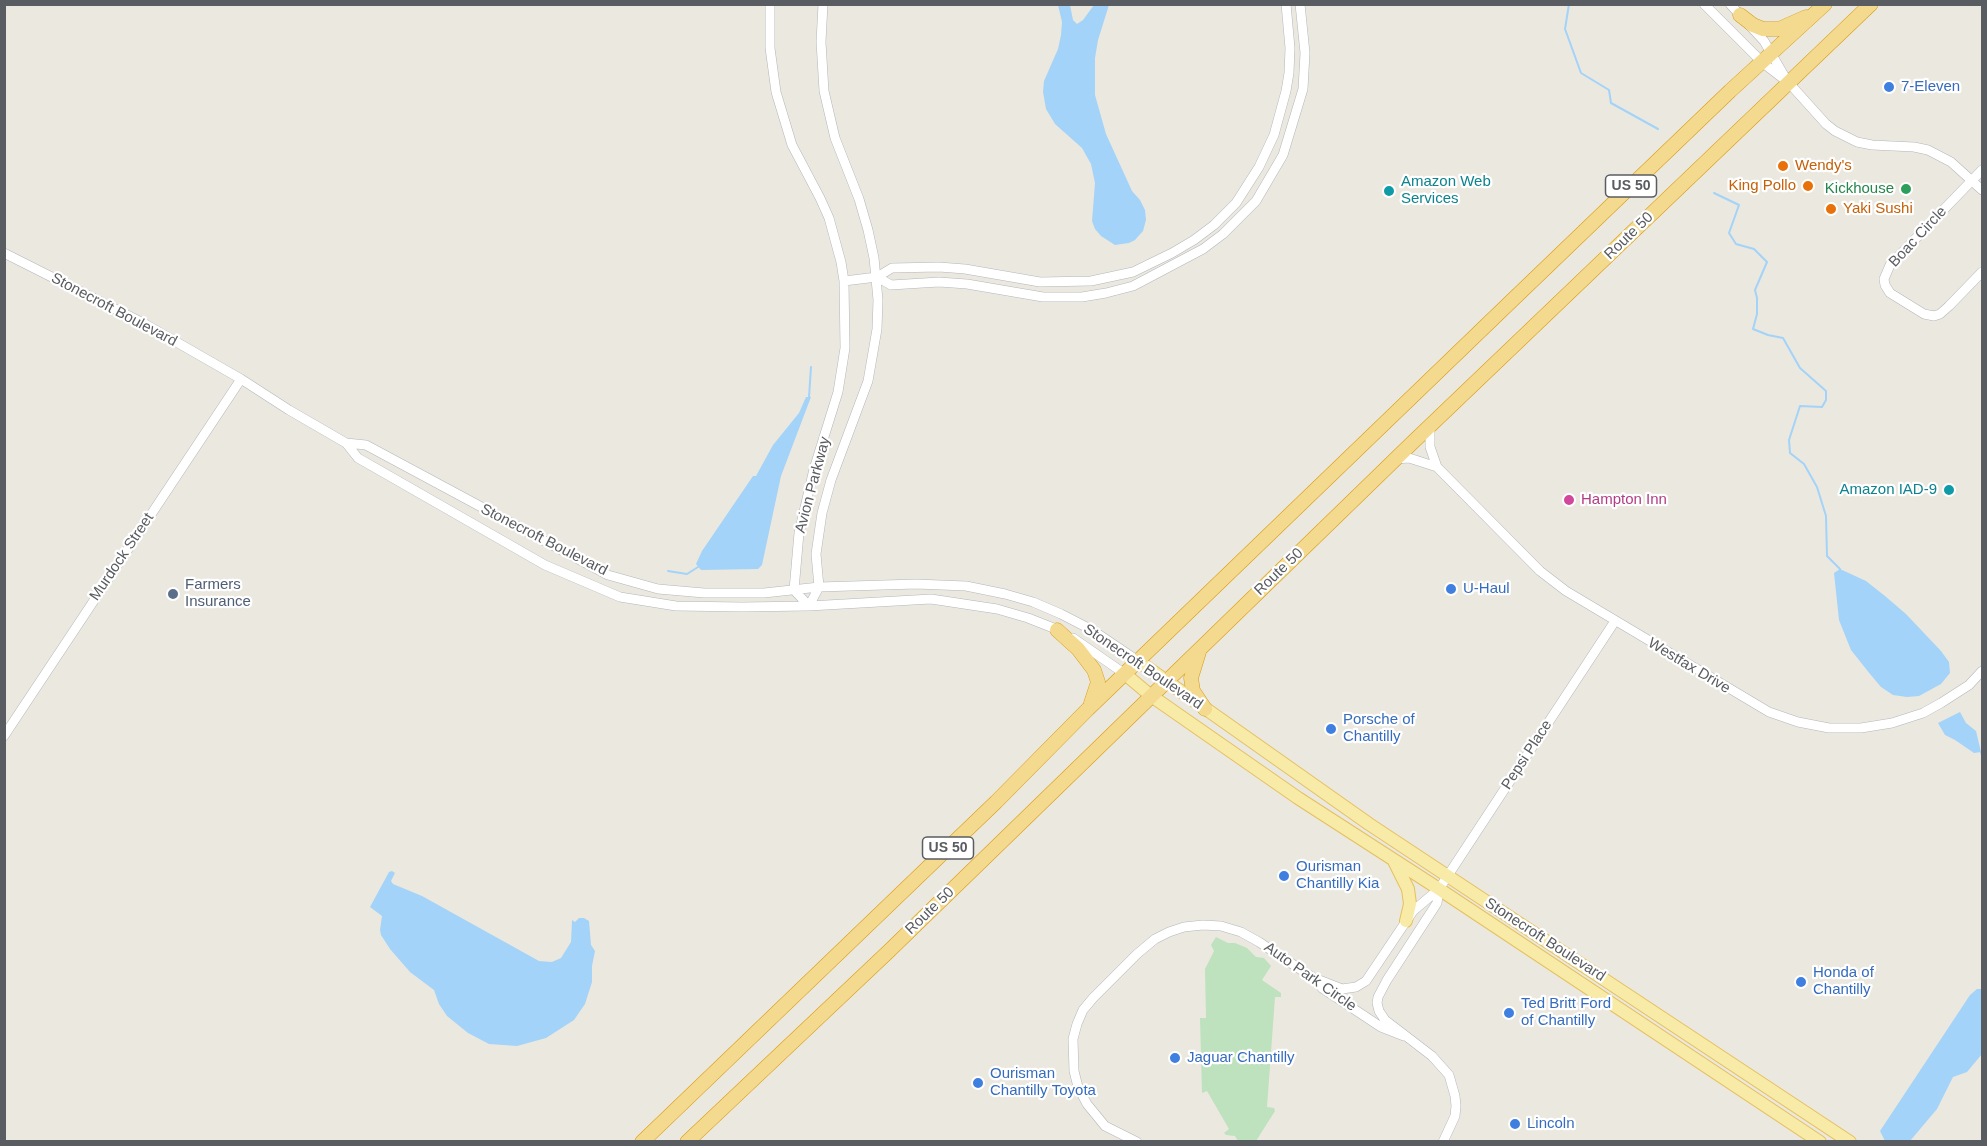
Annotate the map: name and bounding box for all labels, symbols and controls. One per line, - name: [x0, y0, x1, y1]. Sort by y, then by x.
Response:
- place label: 7-Eleven: [1901, 78, 1960, 96]
- marker: 7-Eleven: [1882, 80, 1896, 94]
- place label: Wendy's: [1795, 157, 1852, 175]
- marker: Wendy's: [1776, 159, 1790, 173]
- place label: Amazon Web Services: [1401, 173, 1491, 208]
- road number: US 50: [1606, 175, 1656, 197]
- place label: King Pollo: [1728, 177, 1796, 195]
- marker: King Pollo: [1801, 179, 1815, 193]
- place label: Kickhouse: [1825, 180, 1894, 198]
- marker: Kickhouse: [1899, 182, 1913, 196]
- marker: Amazon Web Services: [1382, 184, 1396, 198]
- place label: Yaki Sushi: [1843, 200, 1913, 218]
- marker: Yaki Sushi: [1824, 202, 1838, 216]
- street label: Boac Circle: [1885, 203, 1951, 271]
- street label: Route 50: [1601, 208, 1657, 264]
- street label: Stonecroft Boulevard: [48, 269, 180, 351]
- street label: Avion Parkway: [792, 435, 834, 535]
- place label: Amazon IAD-9: [1839, 481, 1937, 499]
- marker: Amazon IAD-9: [1942, 483, 1956, 497]
- place label: Hampton Inn: [1581, 491, 1667, 509]
- marker: Hampton Inn: [1562, 493, 1576, 507]
- street label: Stonecroft Boulevard: [478, 500, 610, 580]
- street label: Murdock Street: [86, 510, 158, 604]
- street label: Route 50: [1251, 544, 1307, 600]
- place label: Farmers Insurance: [185, 576, 251, 611]
- place label: U-Haul: [1463, 580, 1510, 598]
- marker: U-Haul: [1444, 582, 1458, 596]
- marker: Farmers Insurance: [166, 587, 180, 601]
- street label: Stonecroft Boulevard: [1080, 620, 1206, 714]
- street label: Westfax Drive: [1644, 634, 1734, 698]
- place label: Porsche of Chantilly: [1343, 711, 1415, 746]
- street label: Pepsi Place: [1498, 717, 1556, 793]
- marker: Porsche of Chantilly: [1324, 722, 1338, 736]
- road number: US 50: [922, 837, 974, 859]
- place label: Ourisman Chantilly Kia: [1296, 858, 1379, 893]
- marker: Ourisman Chantilly Kia: [1277, 869, 1291, 883]
- street label: Route 50: [902, 883, 958, 939]
- street label: Stonecroft Boulevard: [1481, 894, 1609, 986]
- street label: Auto Park Circle: [1260, 939, 1360, 1015]
- place label: Honda of Chantilly: [1813, 964, 1874, 999]
- marker: Honda of Chantilly: [1794, 975, 1808, 989]
- place label: Ted Britt Ford of Chantilly: [1521, 995, 1611, 1030]
- marker: Ted Britt Ford of Chantilly: [1502, 1006, 1516, 1020]
- place label: Jaguar Chantilly: [1187, 1049, 1295, 1067]
- marker: Jaguar Chantilly: [1168, 1051, 1182, 1065]
- place label: Ourisman Chantilly Toyota: [990, 1065, 1096, 1100]
- marker: Ourisman Chantilly Toyota: [971, 1076, 985, 1090]
- place label: Lincoln: [1527, 1115, 1575, 1133]
- marker: Lincoln: [1508, 1117, 1522, 1131]

